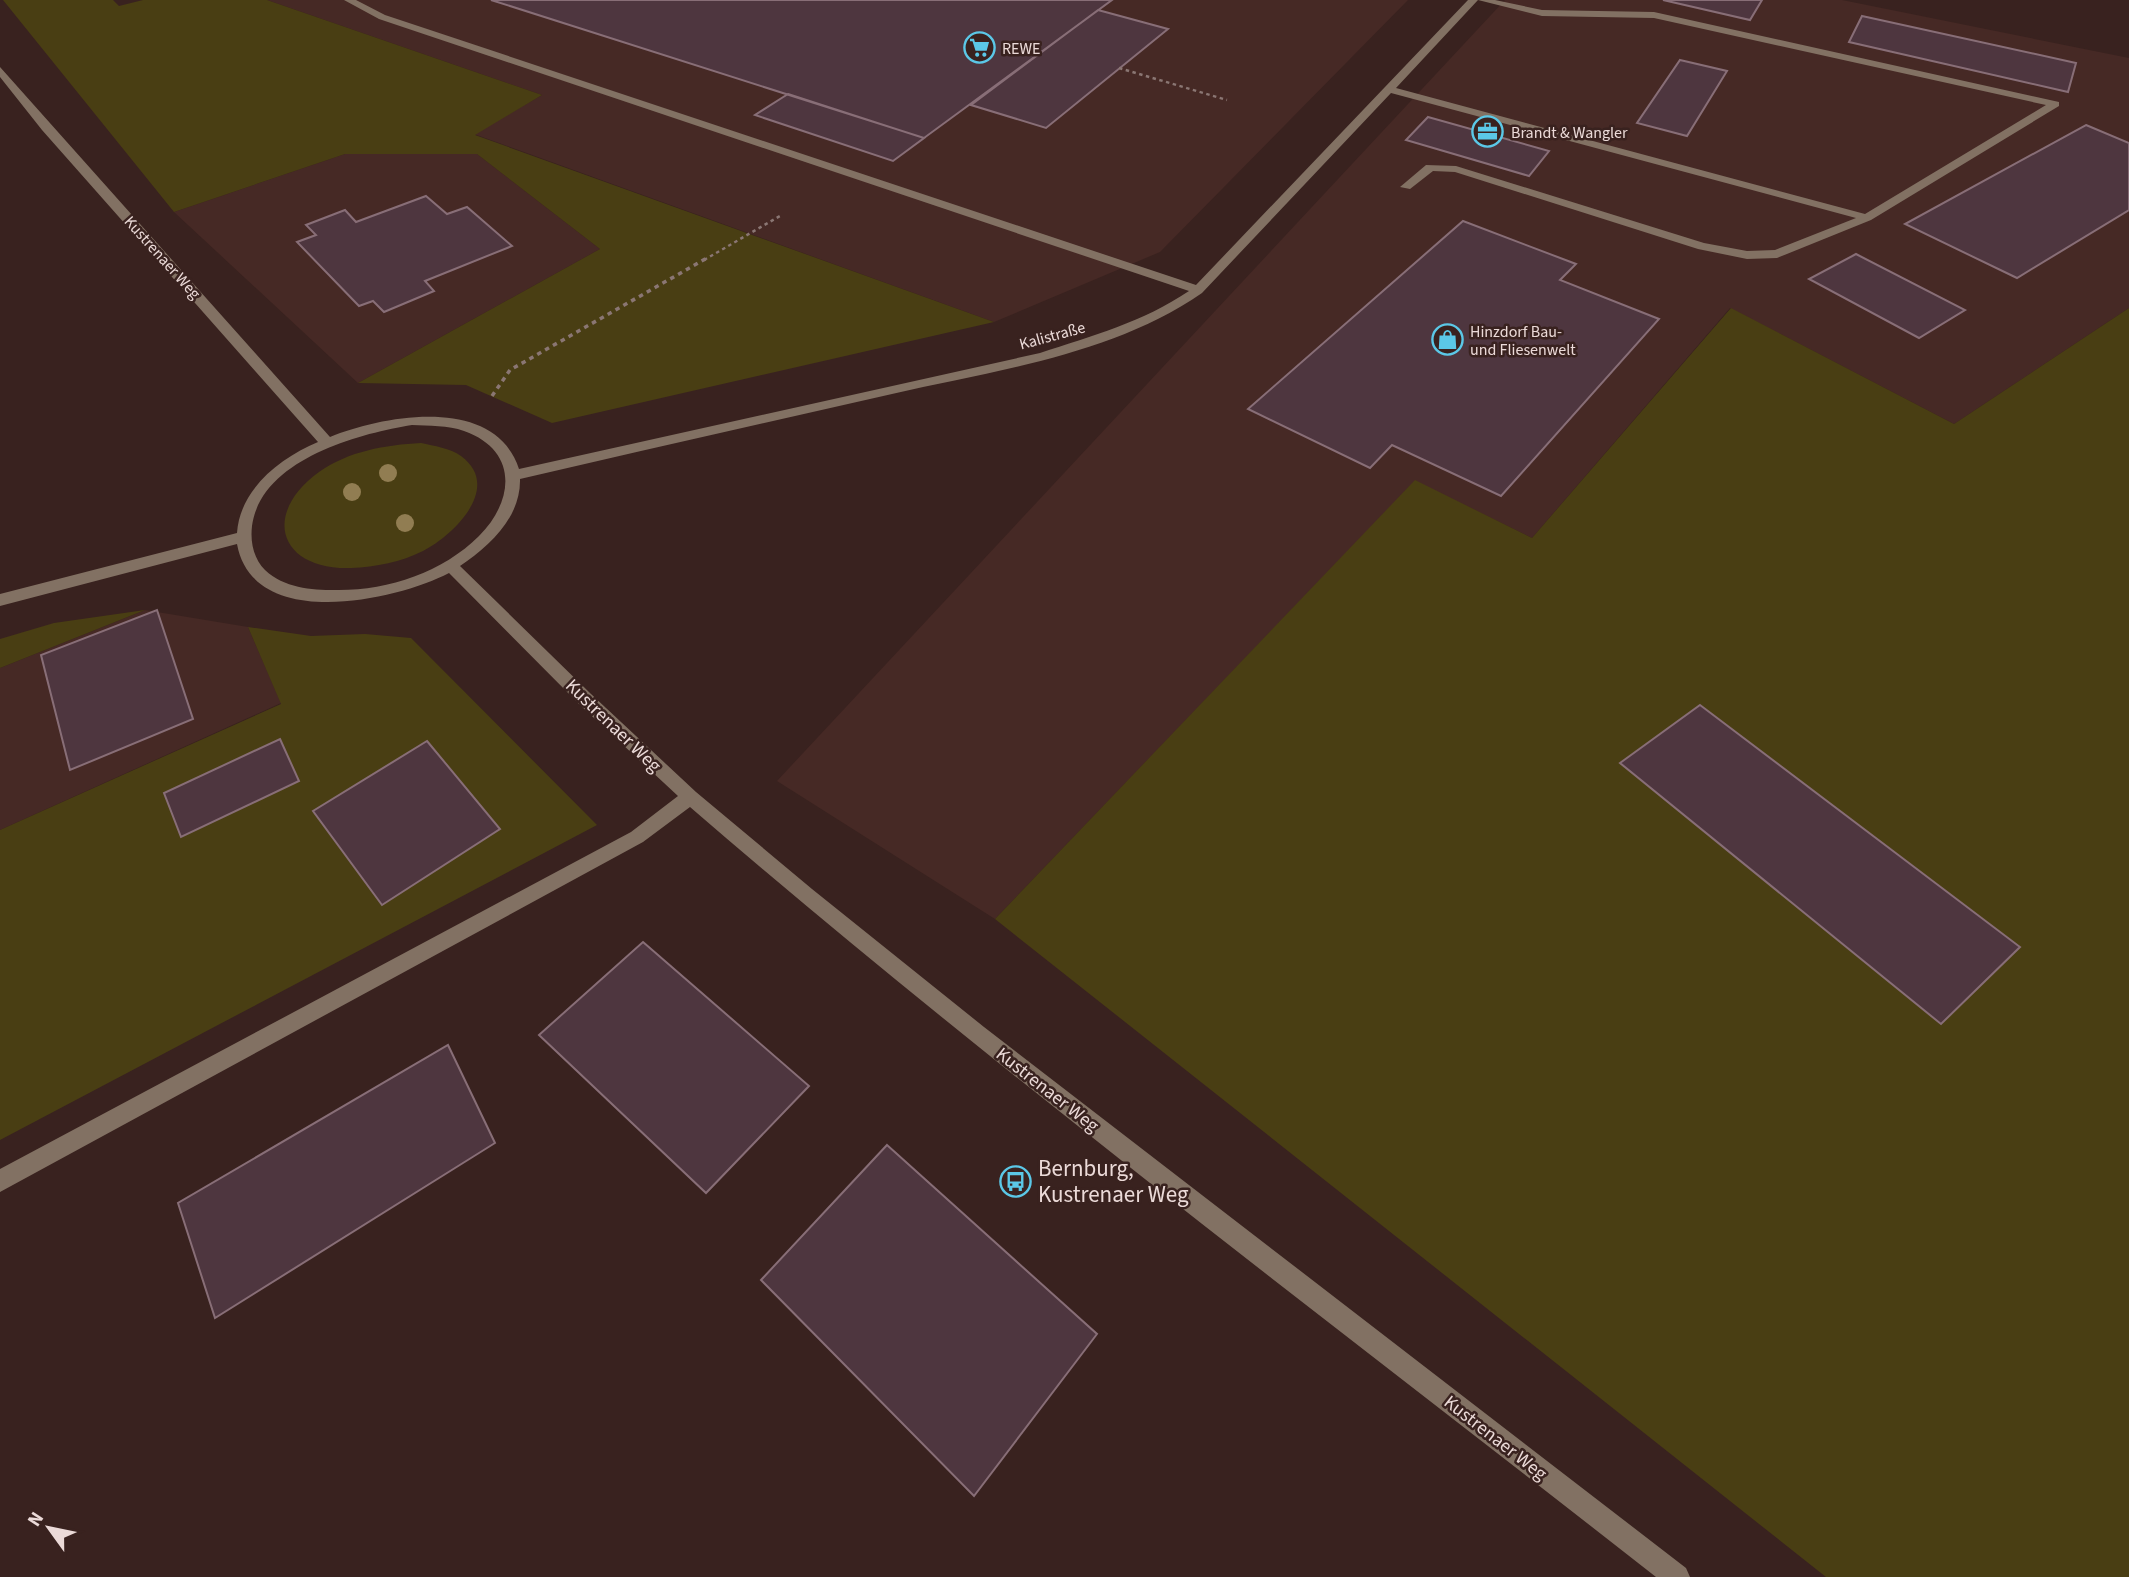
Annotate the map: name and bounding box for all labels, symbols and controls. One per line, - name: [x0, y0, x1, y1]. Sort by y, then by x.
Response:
- supermarket icon: REWE: [962, 31, 996, 65]
- place label: REWE: [1002, 38, 1041, 60]
- office icon: Brandt & Wangler: [1471, 115, 1505, 149]
- place label: Brandt & Wangler: [1511, 122, 1628, 144]
- street label: Kustrenaer Weg: [119, 211, 205, 304]
- street label: Kalistraße: [1017, 317, 1088, 355]
- place label: Hinzdorf Bau- und Fliesenwelt: [1470, 321, 1576, 361]
- shop icon: Hinzdorf Bau- und Fliesenwelt: [1430, 323, 1464, 357]
- street label: Kustrenaer Weg: [559, 673, 667, 779]
- street label: Kustrenaer Weg: [990, 1041, 1105, 1139]
- place label: Bernburg, Kustrenaer Weg: [1038, 1152, 1189, 1211]
- bus stop icon: Bernburg, Kustrenaer Weg: [998, 1164, 1032, 1198]
- street label: Kustrenaer Weg: [1438, 1389, 1553, 1487]
- north arrow: [14, 1493, 84, 1563]
- text: N: [21, 1507, 51, 1532]

